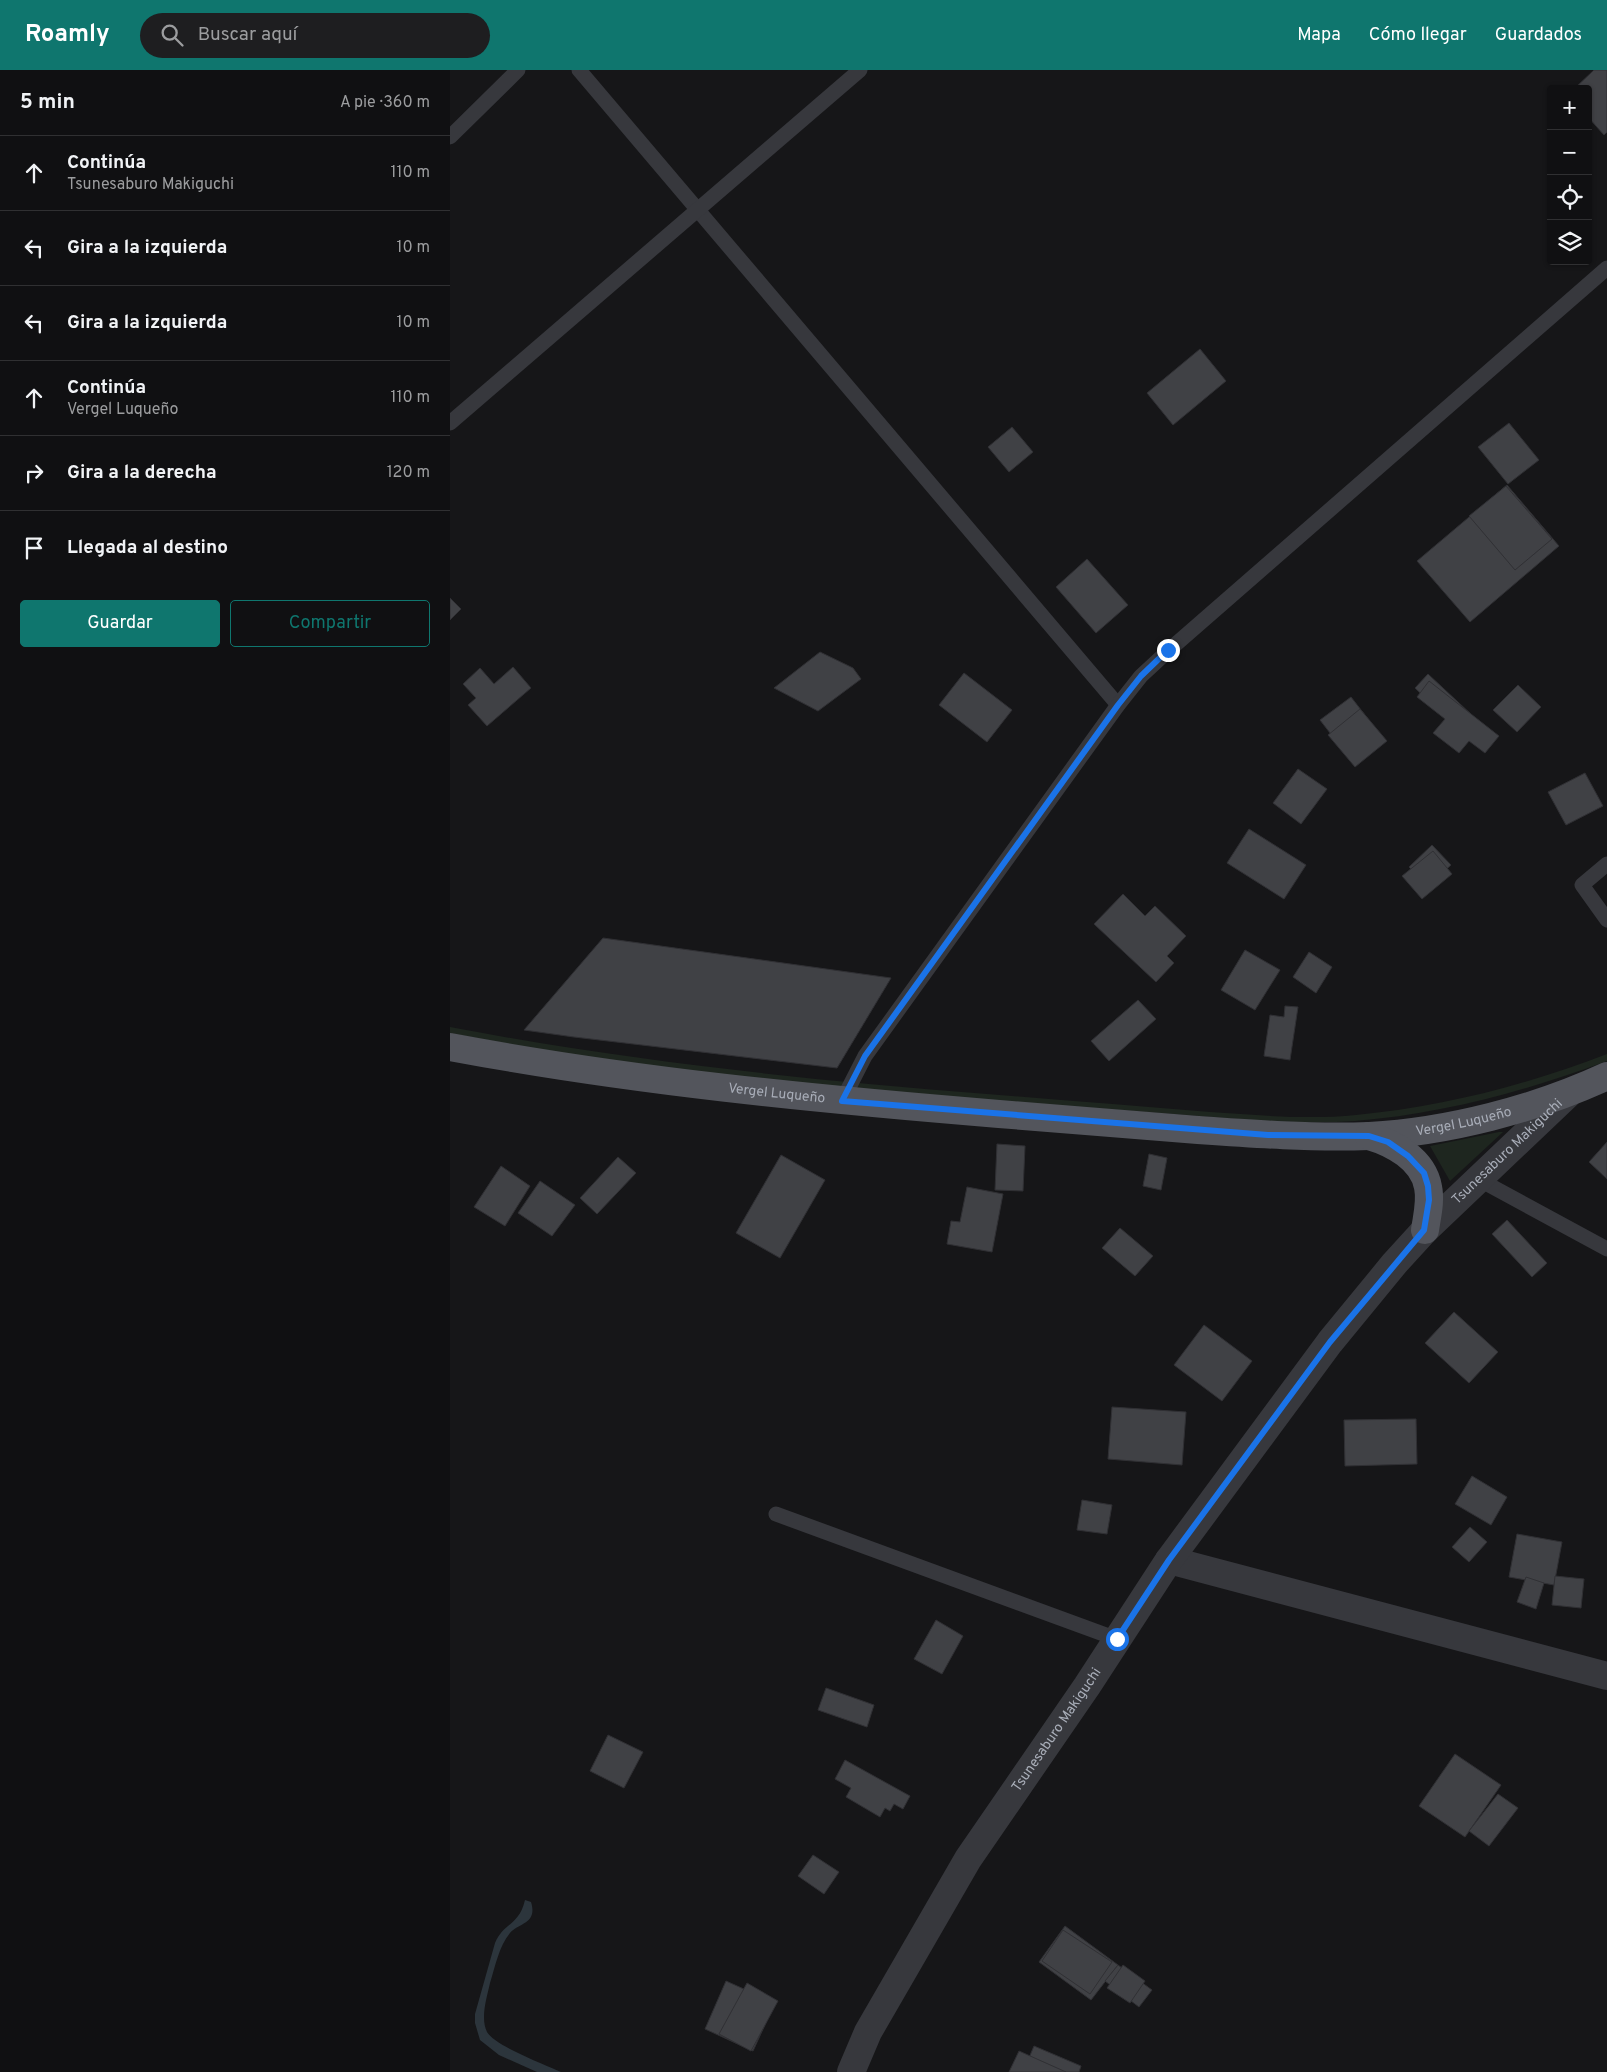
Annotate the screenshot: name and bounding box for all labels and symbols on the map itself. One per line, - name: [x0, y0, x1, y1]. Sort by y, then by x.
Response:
- route end: [1157, 639, 1180, 662]
- street label: Vergel Luqueño: [727, 1080, 826, 1107]
- street label: Tsunesaburo Makiguchi: [1448, 1095, 1566, 1208]
- street label: Vergel Luqueño: [1415, 1103, 1514, 1140]
- route start: [1106, 1628, 1129, 1651]
- street label: Tsunesaburo Makiguchi: [1008, 1665, 1105, 1795]

